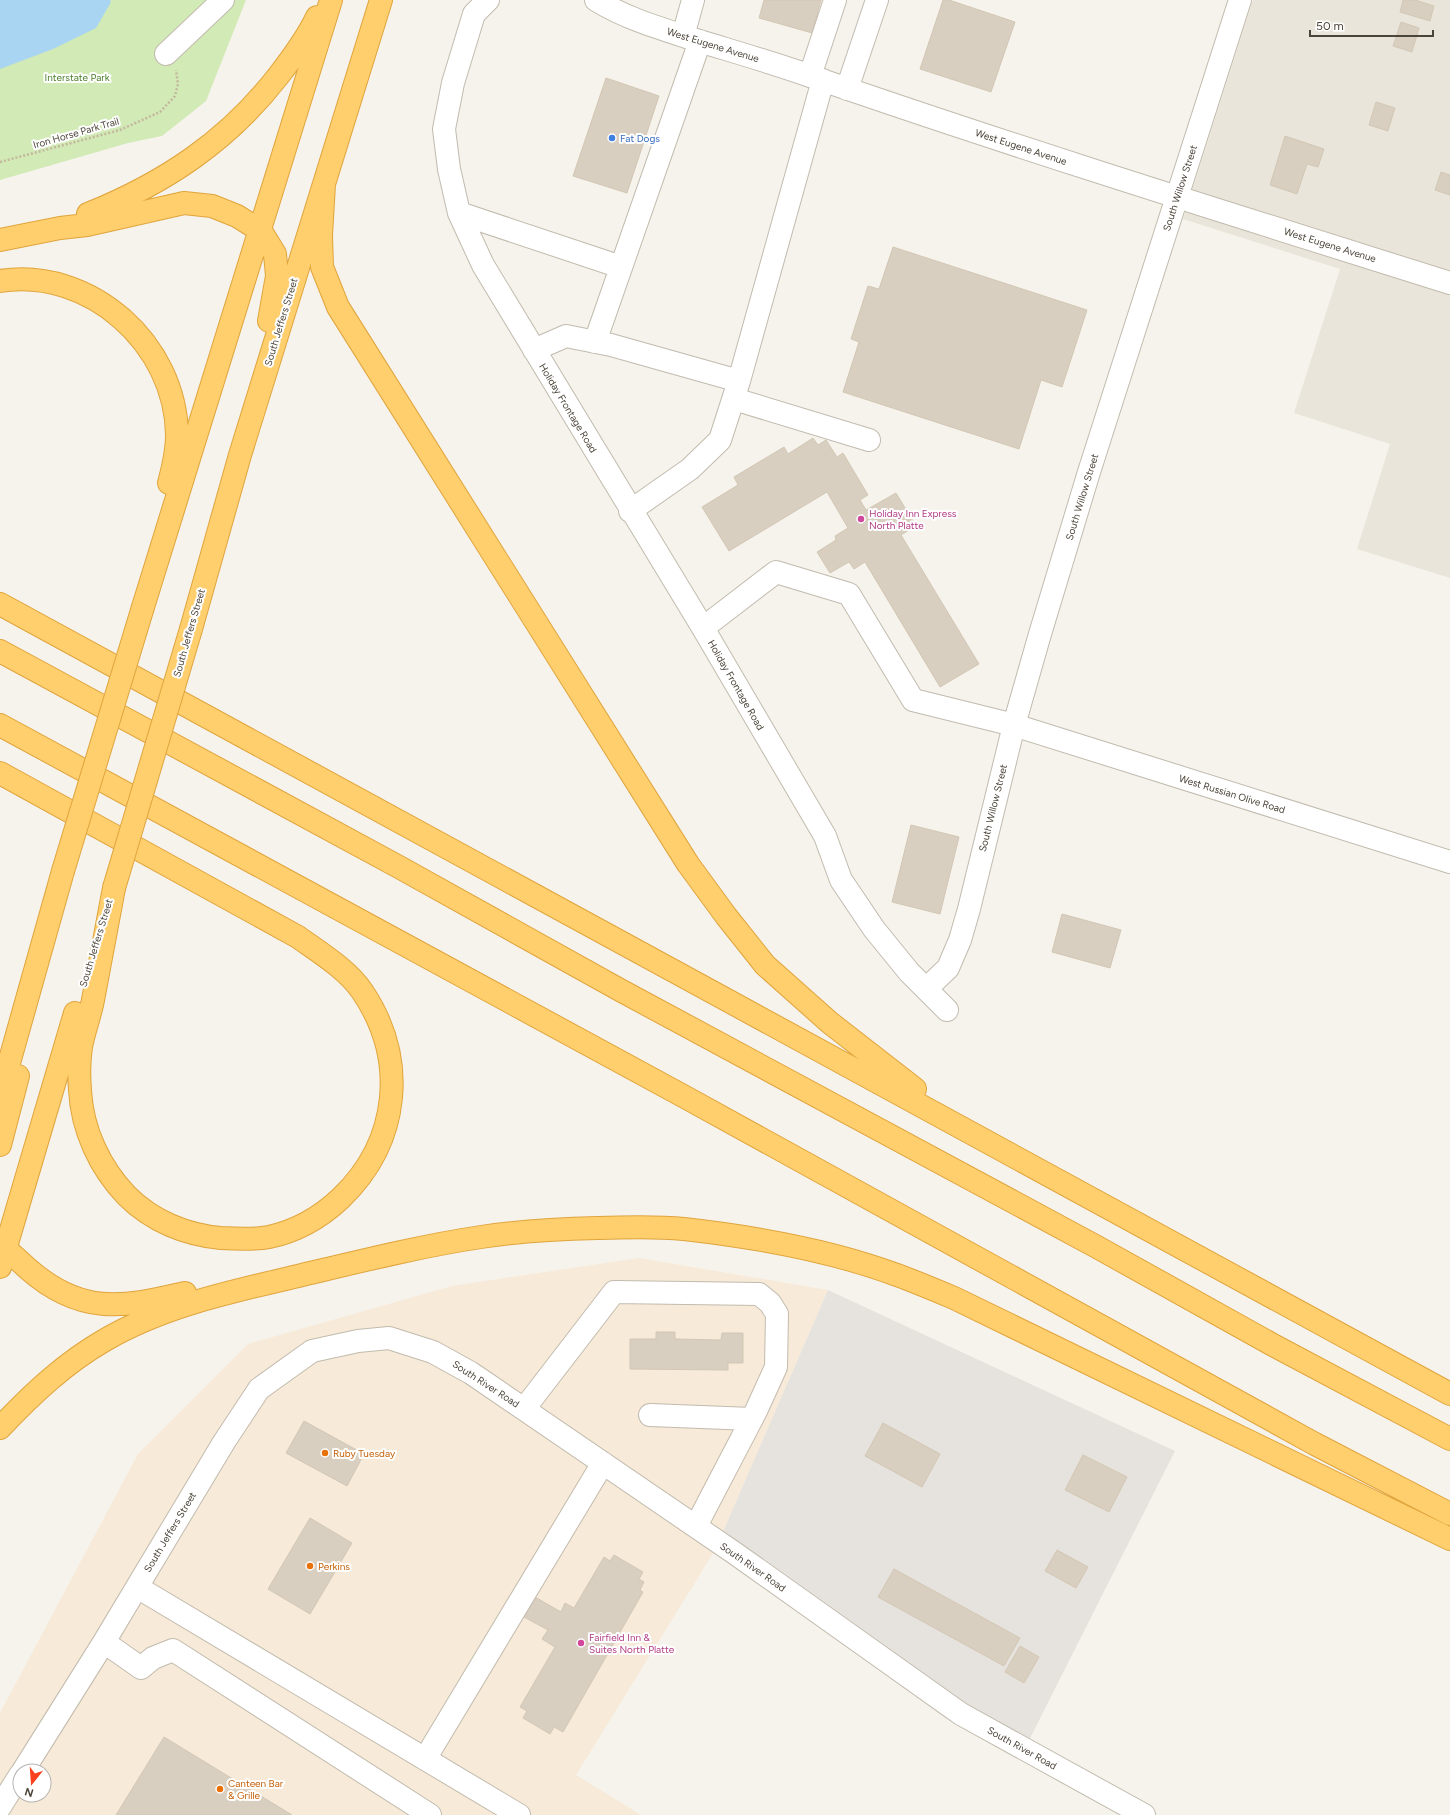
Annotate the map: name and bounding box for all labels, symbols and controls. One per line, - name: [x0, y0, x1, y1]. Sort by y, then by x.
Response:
- scale bar: [1310, 12, 1433, 38]
- text: 50 m: [1316, 19, 1344, 33]
- street label: West Eugene Avenue: [665, 25, 761, 65]
- park label: Interstate Park: [44, 71, 110, 84]
- street label: Iron Horse Park Trail: [32, 115, 120, 151]
- street label: West Eugene Avenue: [973, 126, 1069, 168]
- place label: Fat Dogs: [620, 132, 660, 145]
- marker: Fat Dogs: [607, 133, 617, 143]
- street label: South Willow Street: [1160, 143, 1200, 233]
- street label: West Eugene Avenue: [1282, 225, 1378, 265]
- street label: South Jeffers Street: [261, 276, 301, 368]
- street label: Holiday Frontage Road: [536, 361, 600, 455]
- street label: South Willow Street: [1063, 452, 1101, 542]
- place label: Holiday Inn Express North Platte: [869, 507, 957, 532]
- marker: Holiday Inn Express North Platte: [856, 514, 866, 524]
- street label: South Jeffers Street: [170, 587, 208, 679]
- street label: Holiday Frontage Road: [705, 637, 767, 733]
- street label: South Willow Street: [976, 763, 1010, 853]
- street label: West Russian Olive Road: [1177, 772, 1287, 816]
- street label: South Jeffers Street: [76, 897, 116, 989]
- street label: South River Road: [450, 1357, 522, 1411]
- place label: Ruby Tuesday: [333, 1447, 396, 1460]
- marker: Ruby Tuesday: [320, 1448, 330, 1458]
- street label: South Jeffers Street: [141, 1489, 199, 1574]
- street label: South River Road: [718, 1539, 789, 1595]
- place label: Perkins: [318, 1560, 350, 1573]
- marker: Perkins: [305, 1561, 315, 1571]
- place label: Fairfield Inn & Suites North Platte: [589, 1631, 675, 1656]
- marker: Fairfield Inn & Suites North Platte: [576, 1638, 586, 1648]
- street label: South River Road: [985, 1724, 1059, 1773]
- north arrow: [12, 1763, 52, 1803]
- place label: Canteen Bar & Grille: [228, 1777, 284, 1802]
- marker: Canteen Bar & Grille: [215, 1784, 225, 1794]
- text: N: [23, 1785, 35, 1800]

